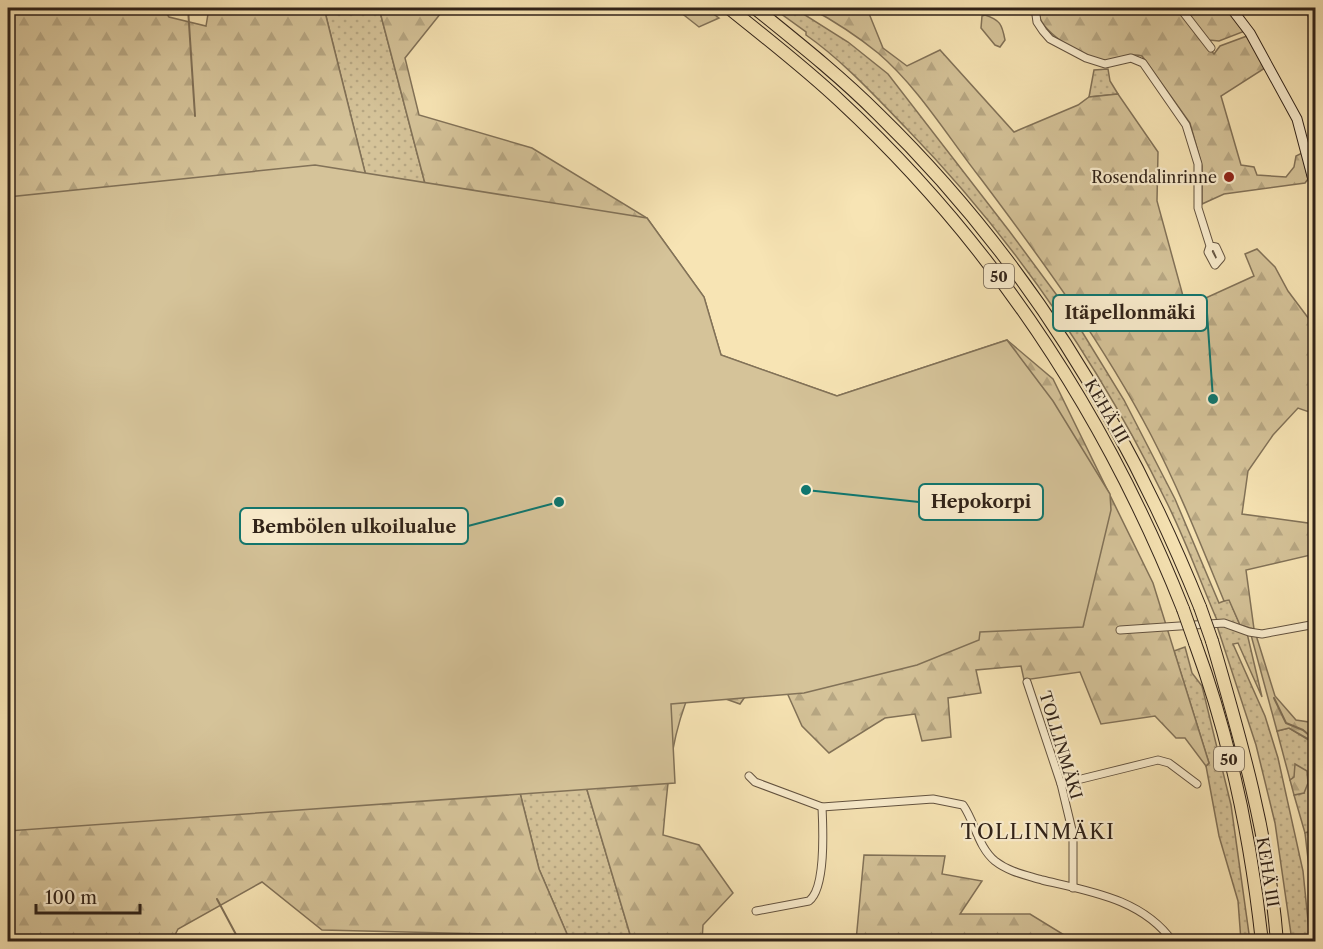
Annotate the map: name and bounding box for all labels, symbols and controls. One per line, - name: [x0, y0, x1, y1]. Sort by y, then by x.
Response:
- place label: Rosendalinrinne: [1091, 167, 1217, 187]
- marker: Rosendalinrinne: [1222, 170, 1236, 184]
- road number: 50: [984, 264, 1014, 288]
- callout: Itäpellonmäki: [1053, 295, 1207, 331]
- text: Itäpellonmäki: [1065, 302, 1196, 324]
- street label: KEHÄ III: [1081, 375, 1133, 447]
- callout: Hepokorpi: [919, 484, 1043, 520]
- text: Hepokorpi: [931, 491, 1032, 513]
- callout: Bembölen ulkoilualue: [240, 508, 468, 544]
- text: Bembölen ulkoilualue: [252, 516, 456, 538]
- street label: TOLLINMÄKI: [1035, 689, 1087, 801]
- road number: 50: [1214, 747, 1244, 771]
- district label: TOLLINMÄKI: [961, 819, 1115, 844]
- street label: KEHÄ III: [1253, 835, 1283, 909]
- scale bar: [36, 877, 140, 915]
- text: 100 m: [45, 887, 97, 909]

